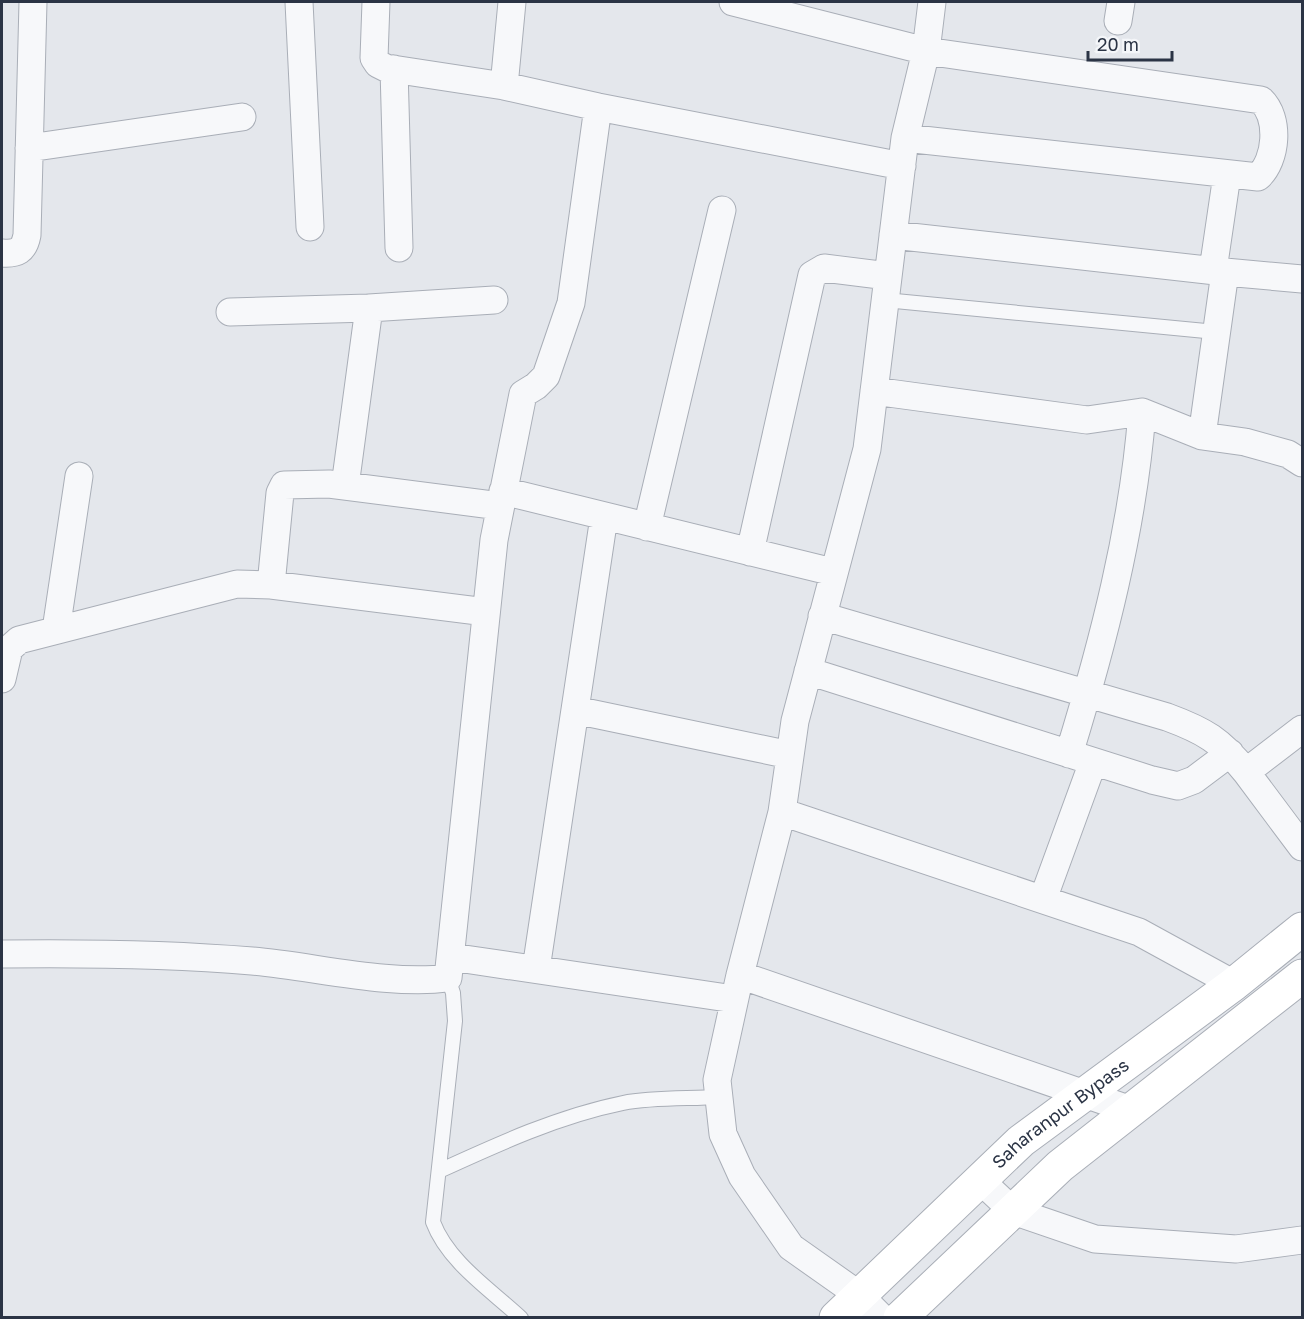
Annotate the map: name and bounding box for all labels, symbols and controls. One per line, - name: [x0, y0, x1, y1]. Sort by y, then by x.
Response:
- scale bar: [1088, 24, 1172, 62]
- text: 20 m: [1097, 33, 1139, 55]
- street label: Saharanpur Bypass: [987, 1053, 1133, 1173]

